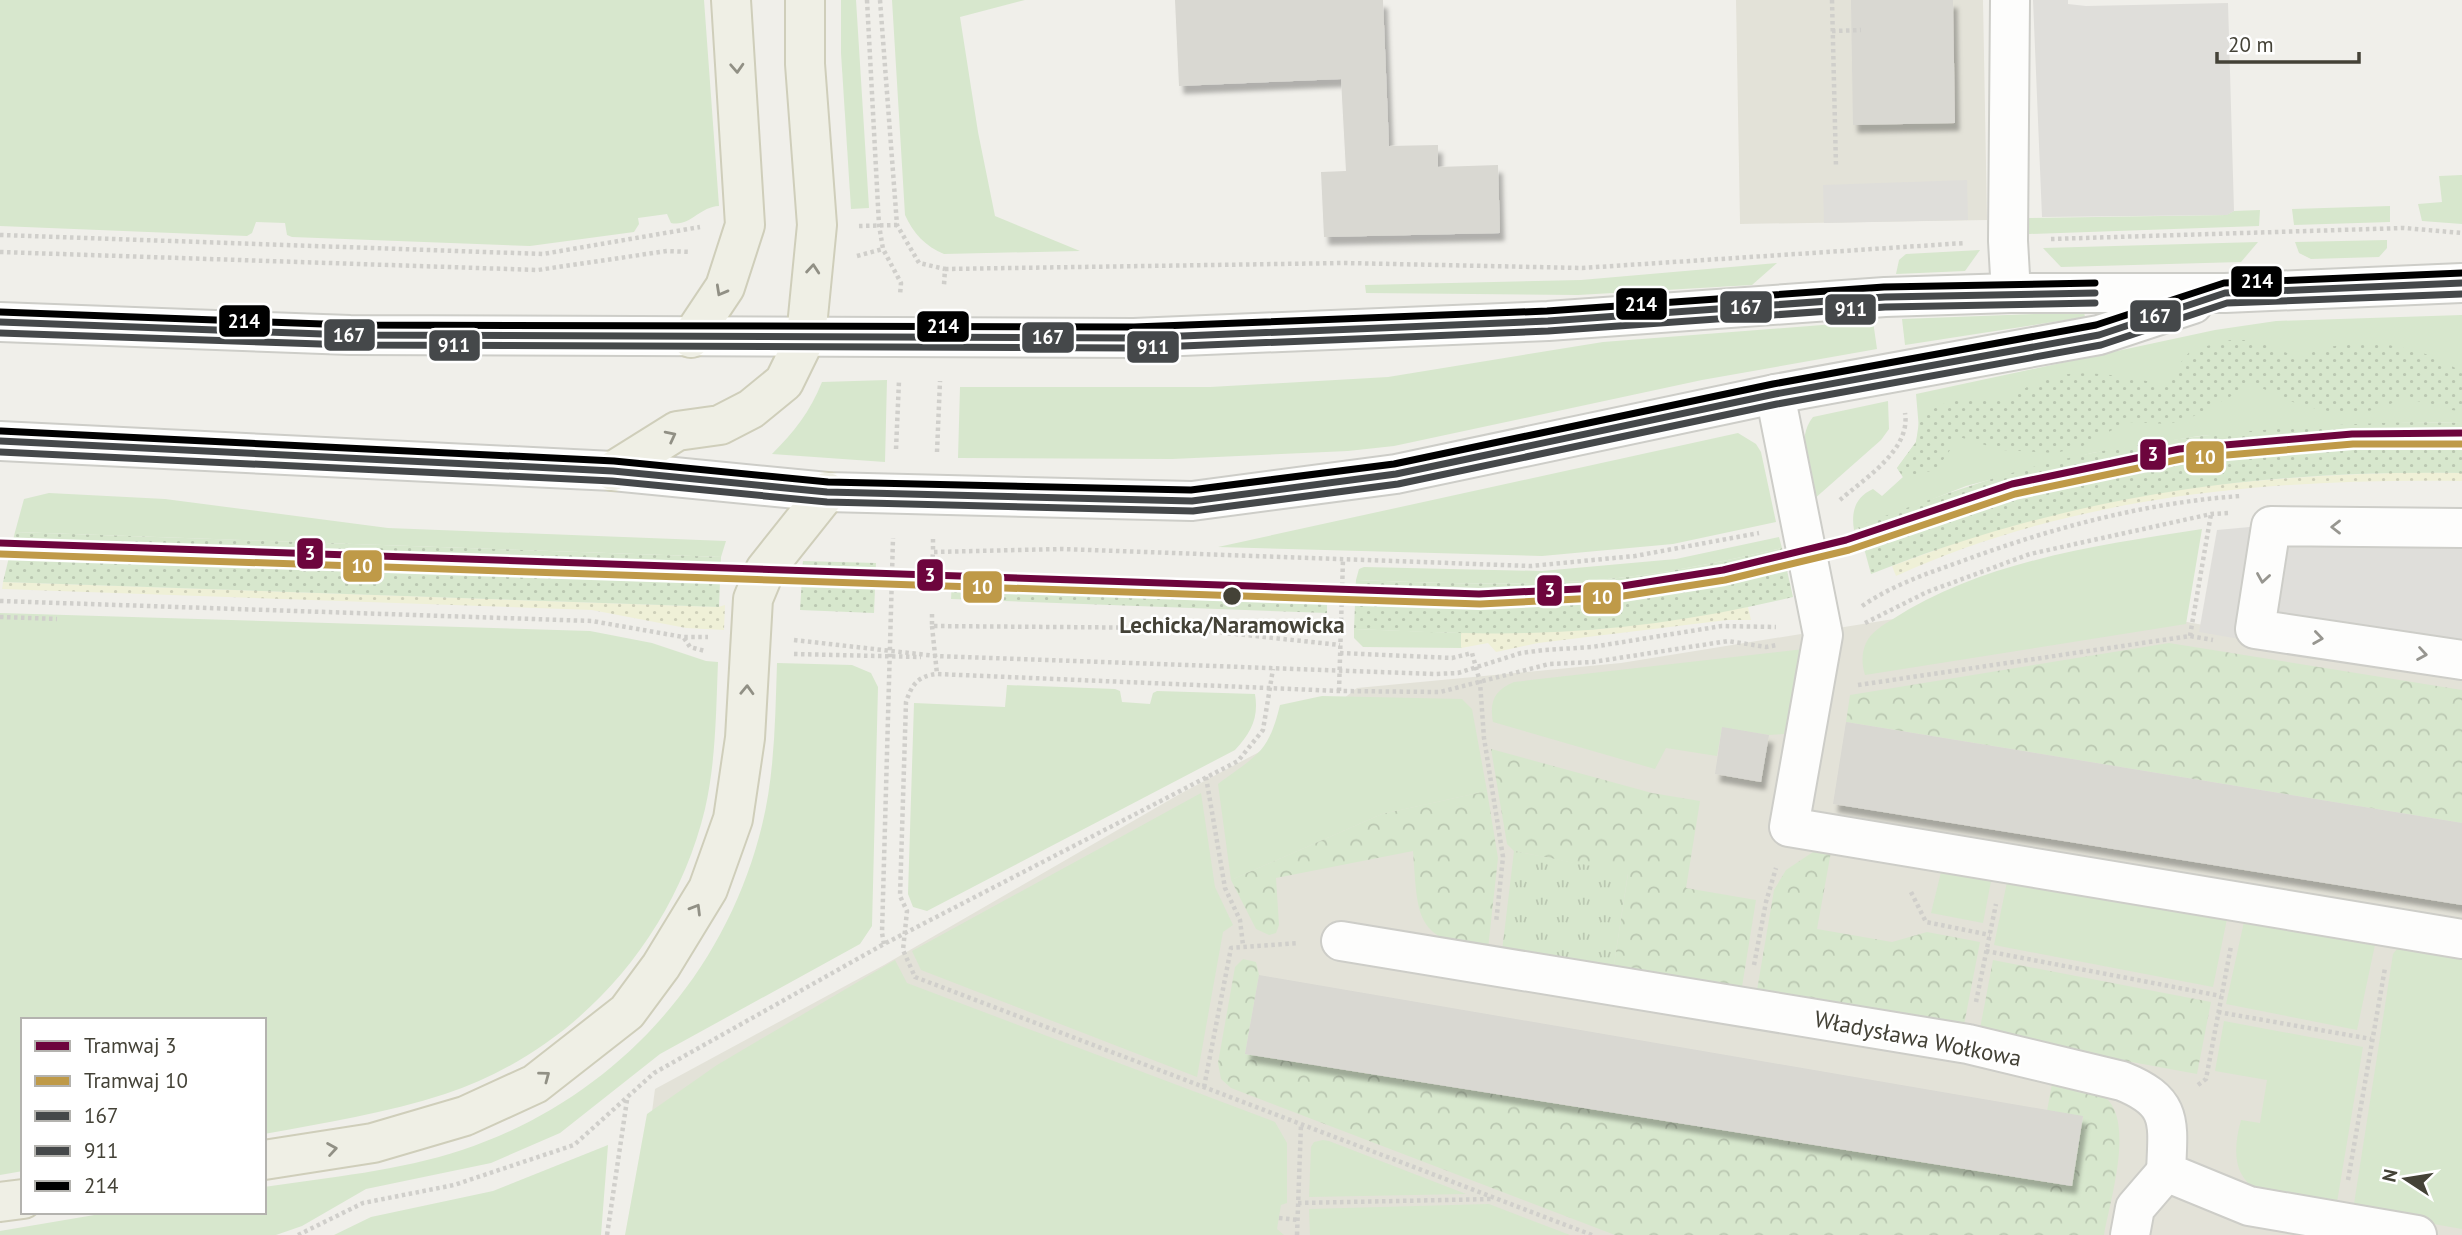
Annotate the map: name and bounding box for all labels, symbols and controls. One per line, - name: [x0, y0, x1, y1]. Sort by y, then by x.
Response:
- scale bar: [2217, 21, 2359, 65]
- text: 20 m: [2228, 31, 2274, 58]
- one-way arrow: [729, 63, 744, 74]
- one-way arrow: [805, 263, 820, 275]
- line badge: 214: [2230, 265, 2283, 298]
- text: 214: [2241, 269, 2273, 293]
- one-way arrow: [716, 284, 729, 296]
- line badge: 214: [1615, 287, 1668, 321]
- line badge: 167: [1719, 290, 1773, 324]
- text: 214: [1625, 292, 1657, 316]
- line badge: 911: [1824, 293, 1877, 326]
- text: 167: [1730, 295, 1762, 319]
- text: 911: [1835, 297, 1867, 321]
- line badge: 167: [2129, 299, 2182, 333]
- line badge: 214: [218, 304, 271, 338]
- text: 167: [2139, 304, 2171, 328]
- text: 214: [228, 309, 260, 333]
- line badge: 214: [916, 310, 970, 343]
- text: 214: [927, 314, 959, 338]
- line badge: 167: [323, 318, 376, 352]
- line badge: 167: [1021, 321, 1075, 354]
- text: 167: [333, 323, 365, 347]
- text: 167: [1032, 325, 1064, 349]
- line badge: 911: [428, 329, 481, 362]
- line badge: 911: [1126, 330, 1180, 364]
- text: 911: [438, 333, 470, 357]
- text: 911: [1137, 335, 1169, 359]
- one-way arrow: [664, 430, 677, 444]
- line badge: 3: [2139, 438, 2167, 471]
- line badge: 10: [2185, 440, 2225, 474]
- text: 3: [2148, 442, 2158, 466]
- text: 10: [2194, 445, 2216, 469]
- one-way arrow: [2331, 519, 2341, 535]
- line badge: 3: [296, 537, 324, 570]
- text: 3: [305, 541, 315, 565]
- line badge: 10: [342, 549, 383, 583]
- text: 10: [351, 554, 373, 578]
- line badge: 3: [916, 558, 944, 592]
- text: 3: [925, 563, 935, 587]
- line badge: 10: [962, 570, 1003, 604]
- one-way arrow: [2256, 572, 2271, 584]
- line badge: 3: [1536, 574, 1563, 607]
- text: 10: [971, 575, 993, 599]
- text: 3: [1545, 578, 1555, 602]
- line badge: 10: [1582, 581, 1622, 615]
- marker: Lechicka/Naramowicka: [1221, 585, 1243, 607]
- text: 10: [1591, 585, 1613, 609]
- place label: Lechicka/Naramowicka: [1119, 610, 1345, 639]
- one-way arrow: [2312, 630, 2324, 645]
- one-way arrow: [2416, 646, 2428, 661]
- one-way arrow: [739, 685, 754, 696]
- one-way arrow: [687, 904, 700, 917]
- street label: Władysława Wołkowa: [1812, 1004, 2024, 1072]
- legend: [21, 1018, 266, 1214]
- text: Tramwaj 3: [84, 1032, 177, 1059]
- text: Tramwaj 10: [84, 1067, 188, 1094]
- one-way arrow: [537, 1071, 550, 1084]
- text: 167: [84, 1102, 118, 1129]
- text: 911: [84, 1137, 118, 1164]
- one-way arrow: [326, 1142, 338, 1157]
- north arrow: [2371, 1144, 2441, 1214]
- text: N: [2376, 1167, 2402, 1184]
- text: 214: [84, 1172, 118, 1199]

